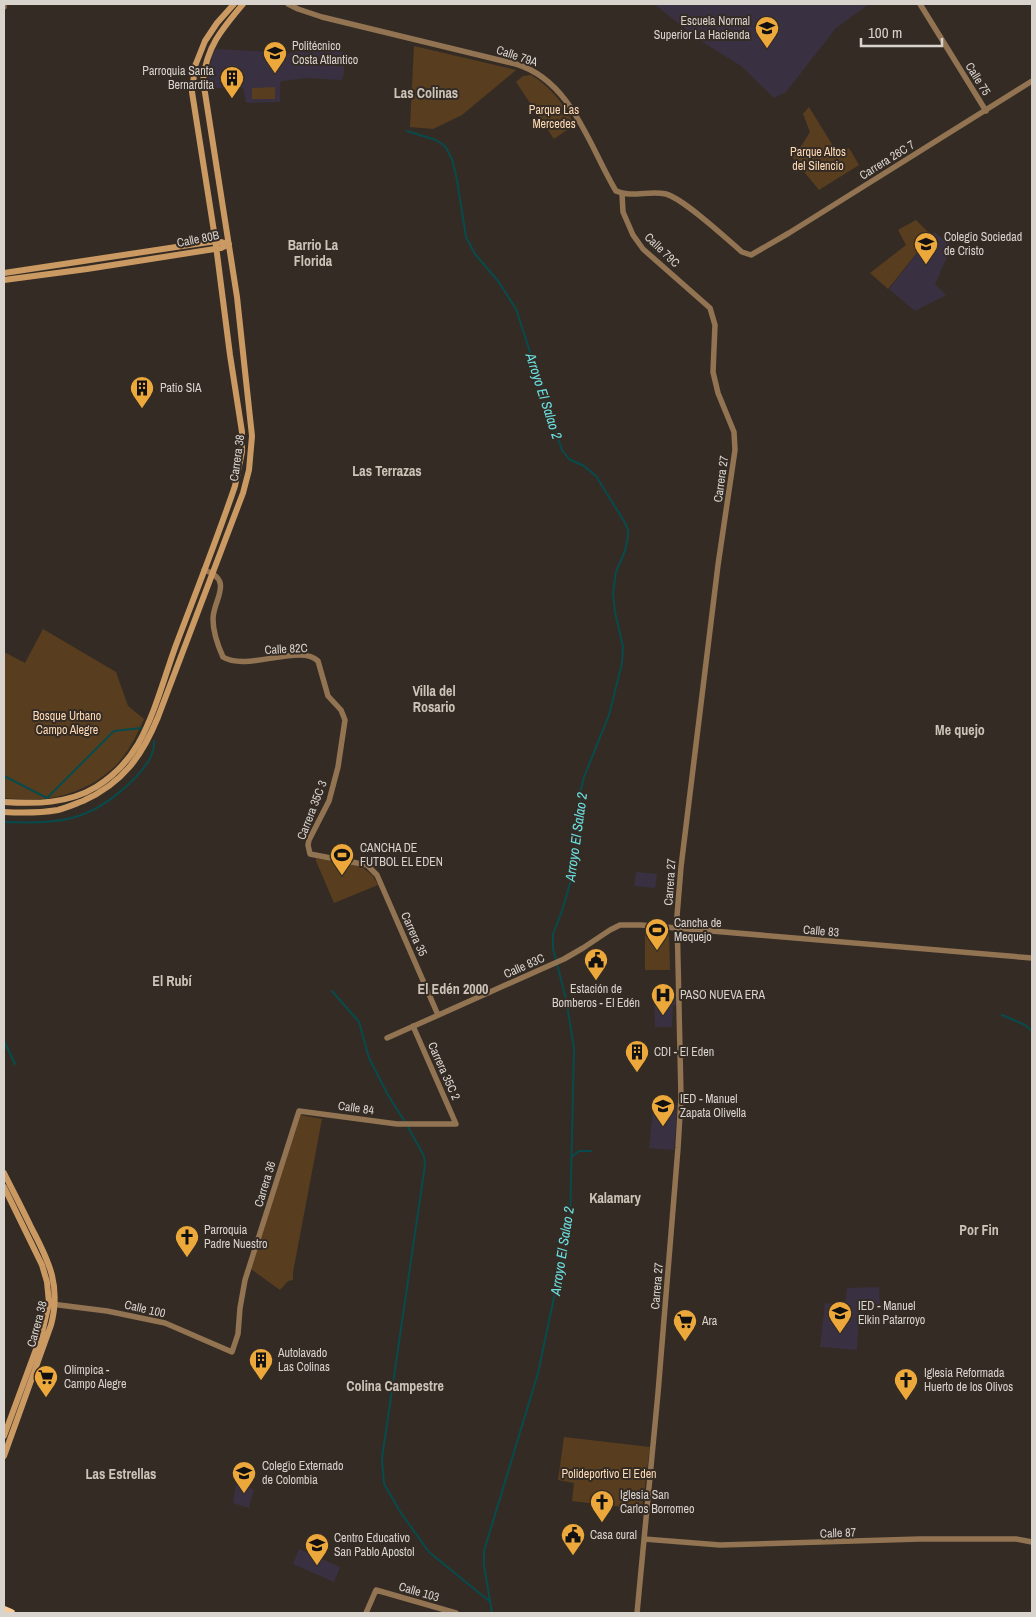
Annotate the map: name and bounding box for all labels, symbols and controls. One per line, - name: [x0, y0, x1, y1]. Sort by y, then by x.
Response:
- place label: Escuela Normal Superior La Hacienda: [654, 13, 751, 43]
- school or university icon: Escuela Normal Superior La Hacienda: [754, 15, 780, 49]
- scale bar: [861, 15, 942, 47]
- text: 100 m: [868, 22, 902, 43]
- place label: Politécnico Costa Atlantico: [292, 38, 358, 68]
- school or university icon: Politécnico Costa Atlantico: [262, 40, 288, 74]
- street label: Calle 79A: [494, 42, 540, 70]
- street label: Calle 75: [962, 59, 995, 99]
- place label: Parroquia Santa Bernardita: [142, 63, 215, 93]
- building icon: Parroquia Santa Bernardita: [219, 65, 245, 99]
- district label: Las Colinas: [394, 84, 458, 102]
- park label: Parque Las Mercedes: [529, 102, 579, 132]
- street label: Carrera 26C 7: [856, 136, 918, 183]
- park label: Parque Altos del Silencio: [790, 144, 846, 174]
- street label: Calle 80B: [176, 227, 221, 251]
- street label: Calle 79C: [641, 229, 683, 271]
- place label: Colegio Sociedad de Cristo: [944, 229, 1022, 259]
- school or university icon: Colegio Sociedad de Cristo: [913, 231, 939, 265]
- district label: Barrio La Florida: [288, 236, 339, 270]
- water label: Arroyo El Salao 2: [521, 350, 567, 442]
- building icon: Patio SIA: [129, 375, 155, 409]
- place label: Patio SIA: [160, 380, 202, 396]
- street label: Carrera 38: [226, 434, 248, 482]
- street label: Carrera 27: [710, 454, 732, 503]
- district label: Las Terrazas: [352, 462, 422, 480]
- street label: Calle 82C: [264, 640, 308, 658]
- district label: Villa del Rosario: [412, 682, 456, 716]
- park label: Bosque Urbano Campo Alegre: [33, 708, 101, 738]
- district label: Me quejo: [935, 721, 985, 739]
- street label: Carrera 35C 3: [293, 778, 331, 842]
- water label: Arroyo El Salao 2: [561, 791, 591, 883]
- place label: CANCHA DE FUTBOL EL EDEN: [360, 840, 443, 870]
- sports icon: CANCHA DE FUTBOL EL EDEN: [329, 842, 355, 876]
- street label: Carrera 27: [660, 857, 680, 906]
- street label: Carrera 35: [397, 909, 431, 959]
- place label: Cancha de Mequejo: [674, 915, 722, 945]
- sports icon: Cancha de Mequejo: [644, 917, 670, 951]
- street label: Calle 83: [802, 921, 840, 941]
- public building icon: Estación de Bomberos - El Edén: [583, 947, 609, 981]
- street label: Calle 83C: [501, 950, 547, 982]
- district label: El Rubí: [152, 972, 193, 990]
- district label: El Edén 2000: [418, 980, 488, 998]
- place label: Estación de Bomberos - El Edén: [552, 981, 640, 1011]
- hospital icon: PASO NUEVA ERA: [650, 982, 676, 1016]
- place label: PASO NUEVA ERA: [680, 987, 765, 1003]
- street label: Carrera 35C 2: [424, 1039, 464, 1103]
- building icon: CDI - El Eden: [624, 1039, 650, 1073]
- place label: CDI - El Eden: [654, 1044, 714, 1060]
- place label: IED - Manuel Zapata Olivella: [680, 1091, 747, 1121]
- school or university icon: IED - Manuel Zapata Olivella: [650, 1093, 676, 1127]
- street label: Calle 84: [337, 1098, 376, 1119]
- street label: Carrera 36: [250, 1159, 280, 1209]
- district label: Kalamary: [589, 1189, 641, 1207]
- water label: Arroyo El Salao 2: [546, 1205, 578, 1298]
- district label: Por Fin: [959, 1221, 999, 1239]
- place label: Parroquia Padre Nuestro: [204, 1222, 267, 1252]
- church icon: Parroquia Padre Nuestro: [174, 1224, 200, 1258]
- street label: Carrera 27: [647, 1261, 667, 1310]
- street label: Calle 100: [123, 1297, 167, 1321]
- place label: IED - Manuel Elkin Patarroyo: [858, 1298, 925, 1328]
- street label: Carrera 38: [23, 1299, 51, 1349]
- school or university icon: IED - Manuel Elkin Patarroyo: [827, 1300, 853, 1334]
- supermarket icon: Ara: [672, 1308, 698, 1342]
- place label: Ara: [701, 1313, 718, 1329]
- place label: Autolavado Las Colinas: [277, 1345, 330, 1375]
- building icon: Autolavado Las Colinas: [248, 1347, 274, 1381]
- place label: Olímpica - Campo Alegre: [64, 1362, 126, 1392]
- supermarket icon: Olímpica - Campo Alegre: [33, 1364, 59, 1398]
- place label: Iglesia Reformada Huerto de los Olivos: [924, 1365, 1013, 1395]
- church icon: Iglesia Reformada Huerto de los Olivos: [893, 1367, 919, 1401]
- district label: Colina Campestre: [346, 1377, 444, 1395]
- place label: Colegio Externado de Colombia: [262, 1458, 344, 1488]
- school or university icon: Colegio Externado de Colombia: [231, 1460, 257, 1494]
- district label: Las Estrellas: [86, 1465, 156, 1483]
- park label: Polideportivo El Eden: [561, 1466, 657, 1482]
- place label: Iglesia San Carlos Borromeo: [620, 1487, 694, 1517]
- church icon: Iglesia San Carlos Borromeo: [589, 1489, 615, 1523]
- public building icon: Casa cural: [560, 1522, 586, 1556]
- street label: Calle 87: [820, 1524, 857, 1542]
- place label: Casa cural: [590, 1527, 637, 1543]
- place label: Centro Educativo San Pablo Apostol: [334, 1530, 414, 1560]
- school or university icon: Centro Educativo San Pablo Apostol: [304, 1532, 330, 1566]
- street label: Calle 103: [397, 1579, 441, 1605]

